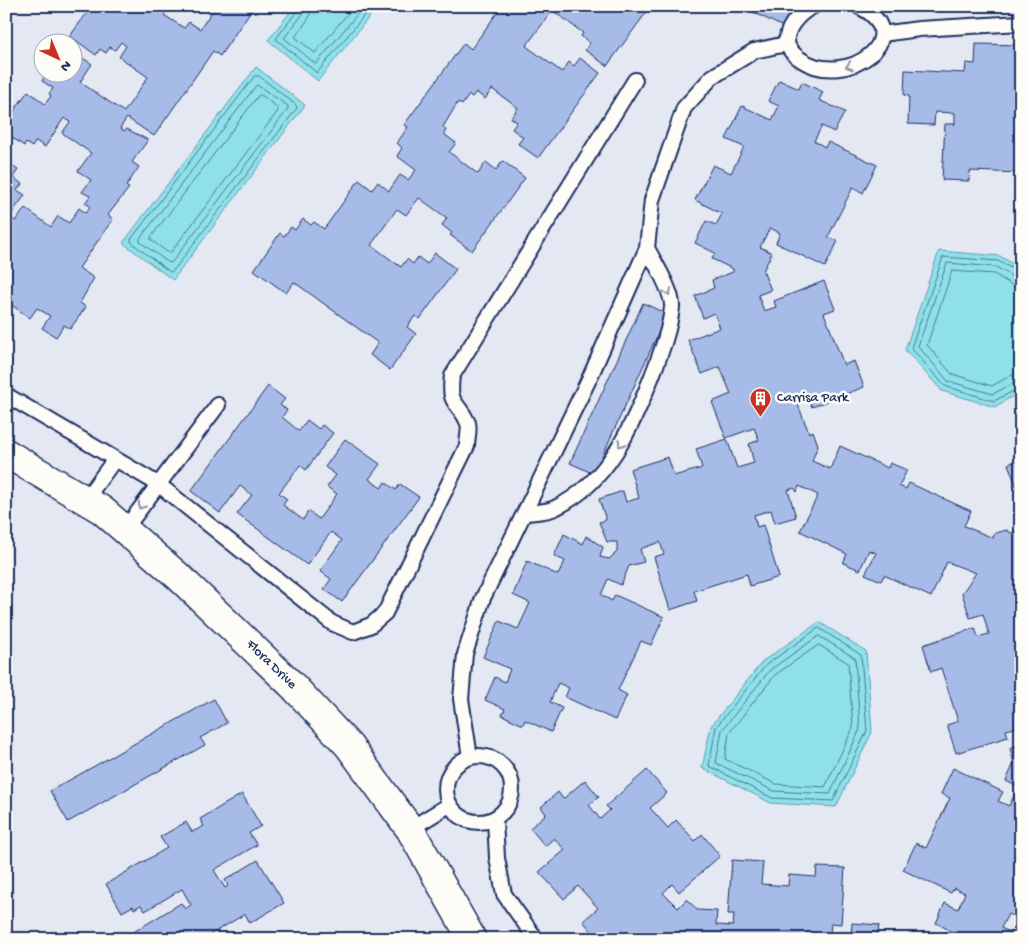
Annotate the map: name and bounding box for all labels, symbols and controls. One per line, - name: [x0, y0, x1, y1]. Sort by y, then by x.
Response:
- north arrow: [32, 32, 82, 82]
- text: N: [56, 56, 74, 75]
- one-way arrow: [845, 61, 854, 71]
- one-way arrow: [661, 287, 672, 296]
- building icon: Carrisa Park: [749, 386, 773, 417]
- place label: Carrisa Park: [777, 390, 850, 407]
- one-way arrow: [618, 438, 627, 448]
- one-way arrow: [138, 500, 147, 510]
- street label: Flora Drive: [241, 636, 301, 694]

